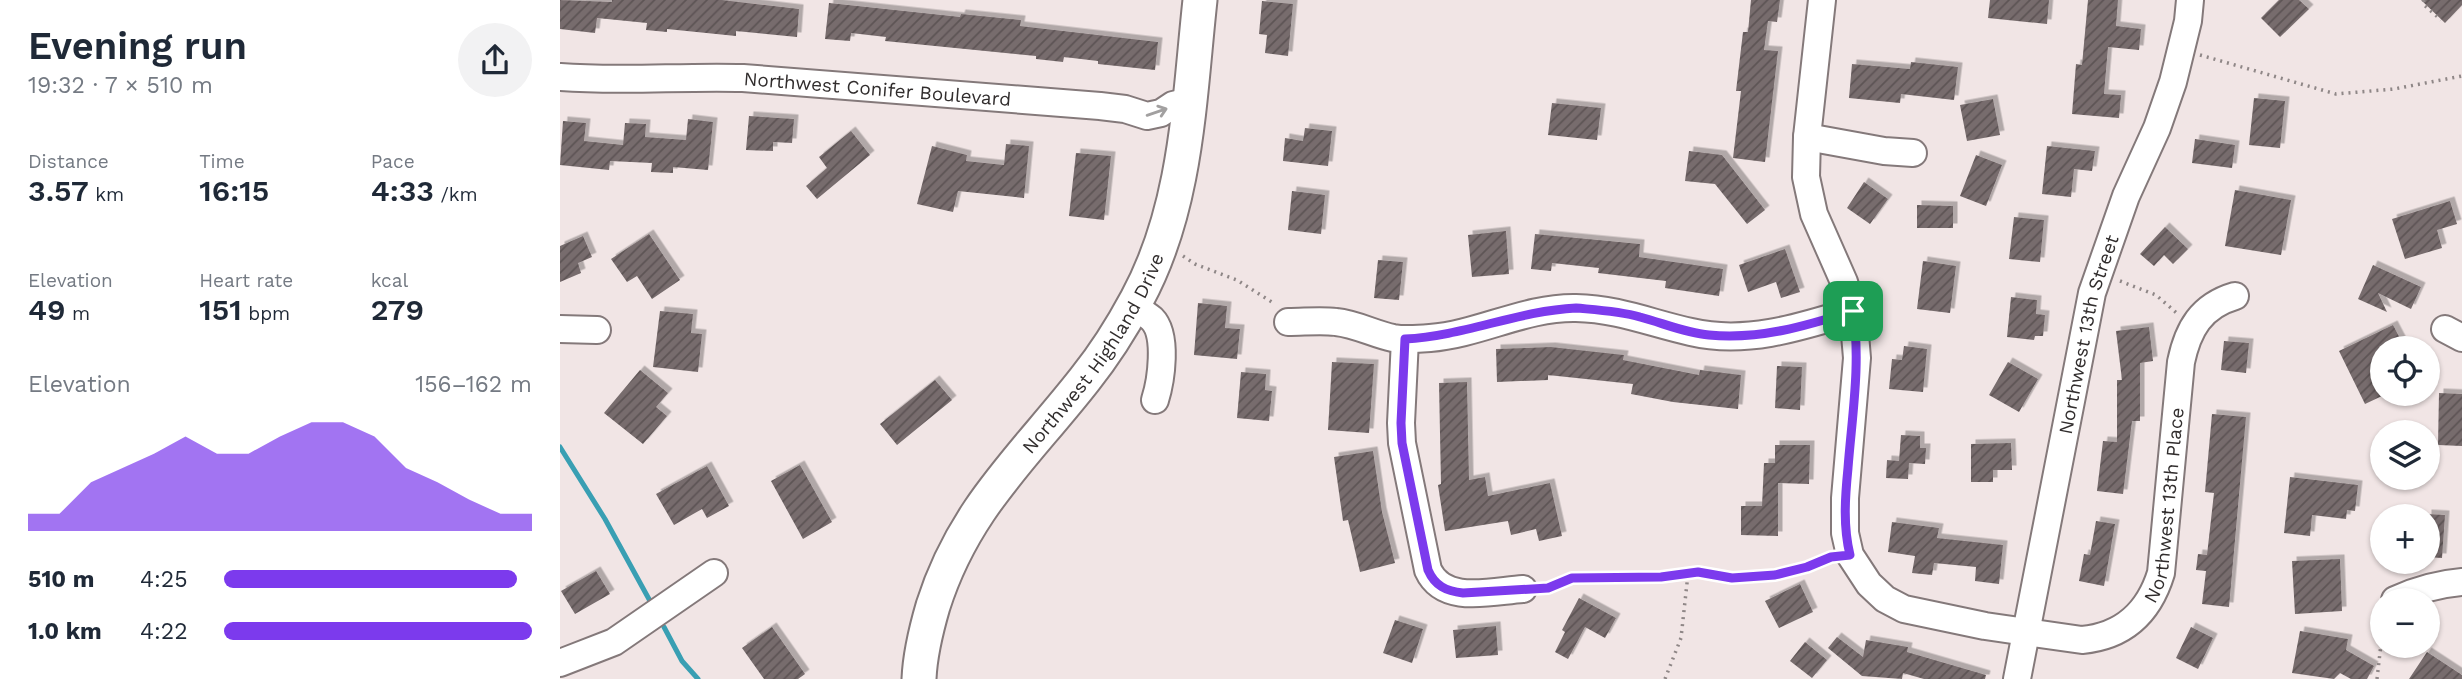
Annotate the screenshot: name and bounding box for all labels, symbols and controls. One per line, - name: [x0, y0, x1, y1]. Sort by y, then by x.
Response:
- button: share: [458, 23, 532, 97]
- text: Evening run: [28, 24, 247, 68]
- street label: Northwest Conifer Boulevard: [743, 67, 1012, 110]
- text: 19:32 · 7 × 510 m: [28, 72, 213, 99]
- one-way arrow: [1146, 105, 1168, 117]
- text: Distance: [28, 150, 109, 173]
- text: Time: [199, 150, 245, 173]
- text: Pace: [371, 150, 415, 173]
- text: 3.57: [28, 173, 89, 208]
- text: 16:15: [199, 173, 269, 208]
- text: 4:33: [371, 173, 434, 208]
- text: km: [89, 183, 124, 206]
- text: /km: [434, 183, 478, 206]
- street label: Northwest 13th Street: [2053, 232, 2123, 436]
- street label: Northwest Highland Drive: [1017, 250, 1168, 458]
- text: Elevation: [28, 269, 113, 292]
- text: Heart rate: [199, 269, 293, 292]
- text: kcal: [371, 269, 408, 292]
- pin: [1823, 281, 1883, 341]
- text: 49: [28, 292, 66, 327]
- text: 151: [199, 292, 242, 327]
- text: 279: [371, 292, 424, 327]
- icon: arrive: [1834, 292, 1872, 330]
- text: m: [66, 302, 90, 325]
- text: bpm: [242, 302, 290, 325]
- map controls: [2370, 336, 2440, 658]
- button: locate: [2370, 336, 2440, 406]
- text: Elevation: [28, 371, 131, 398]
- text: 156–162 m: [415, 371, 532, 398]
- street label: Northwest 13th Place: [2139, 406, 2188, 607]
- button: layers: [2370, 420, 2440, 490]
- button: +: [2370, 504, 2440, 574]
- text: 510 m: [28, 566, 94, 593]
- text: 4:25: [140, 566, 188, 593]
- button: −: [2370, 588, 2440, 658]
- text: 1.0 km: [28, 618, 102, 645]
- text: 4:22: [140, 618, 188, 645]

